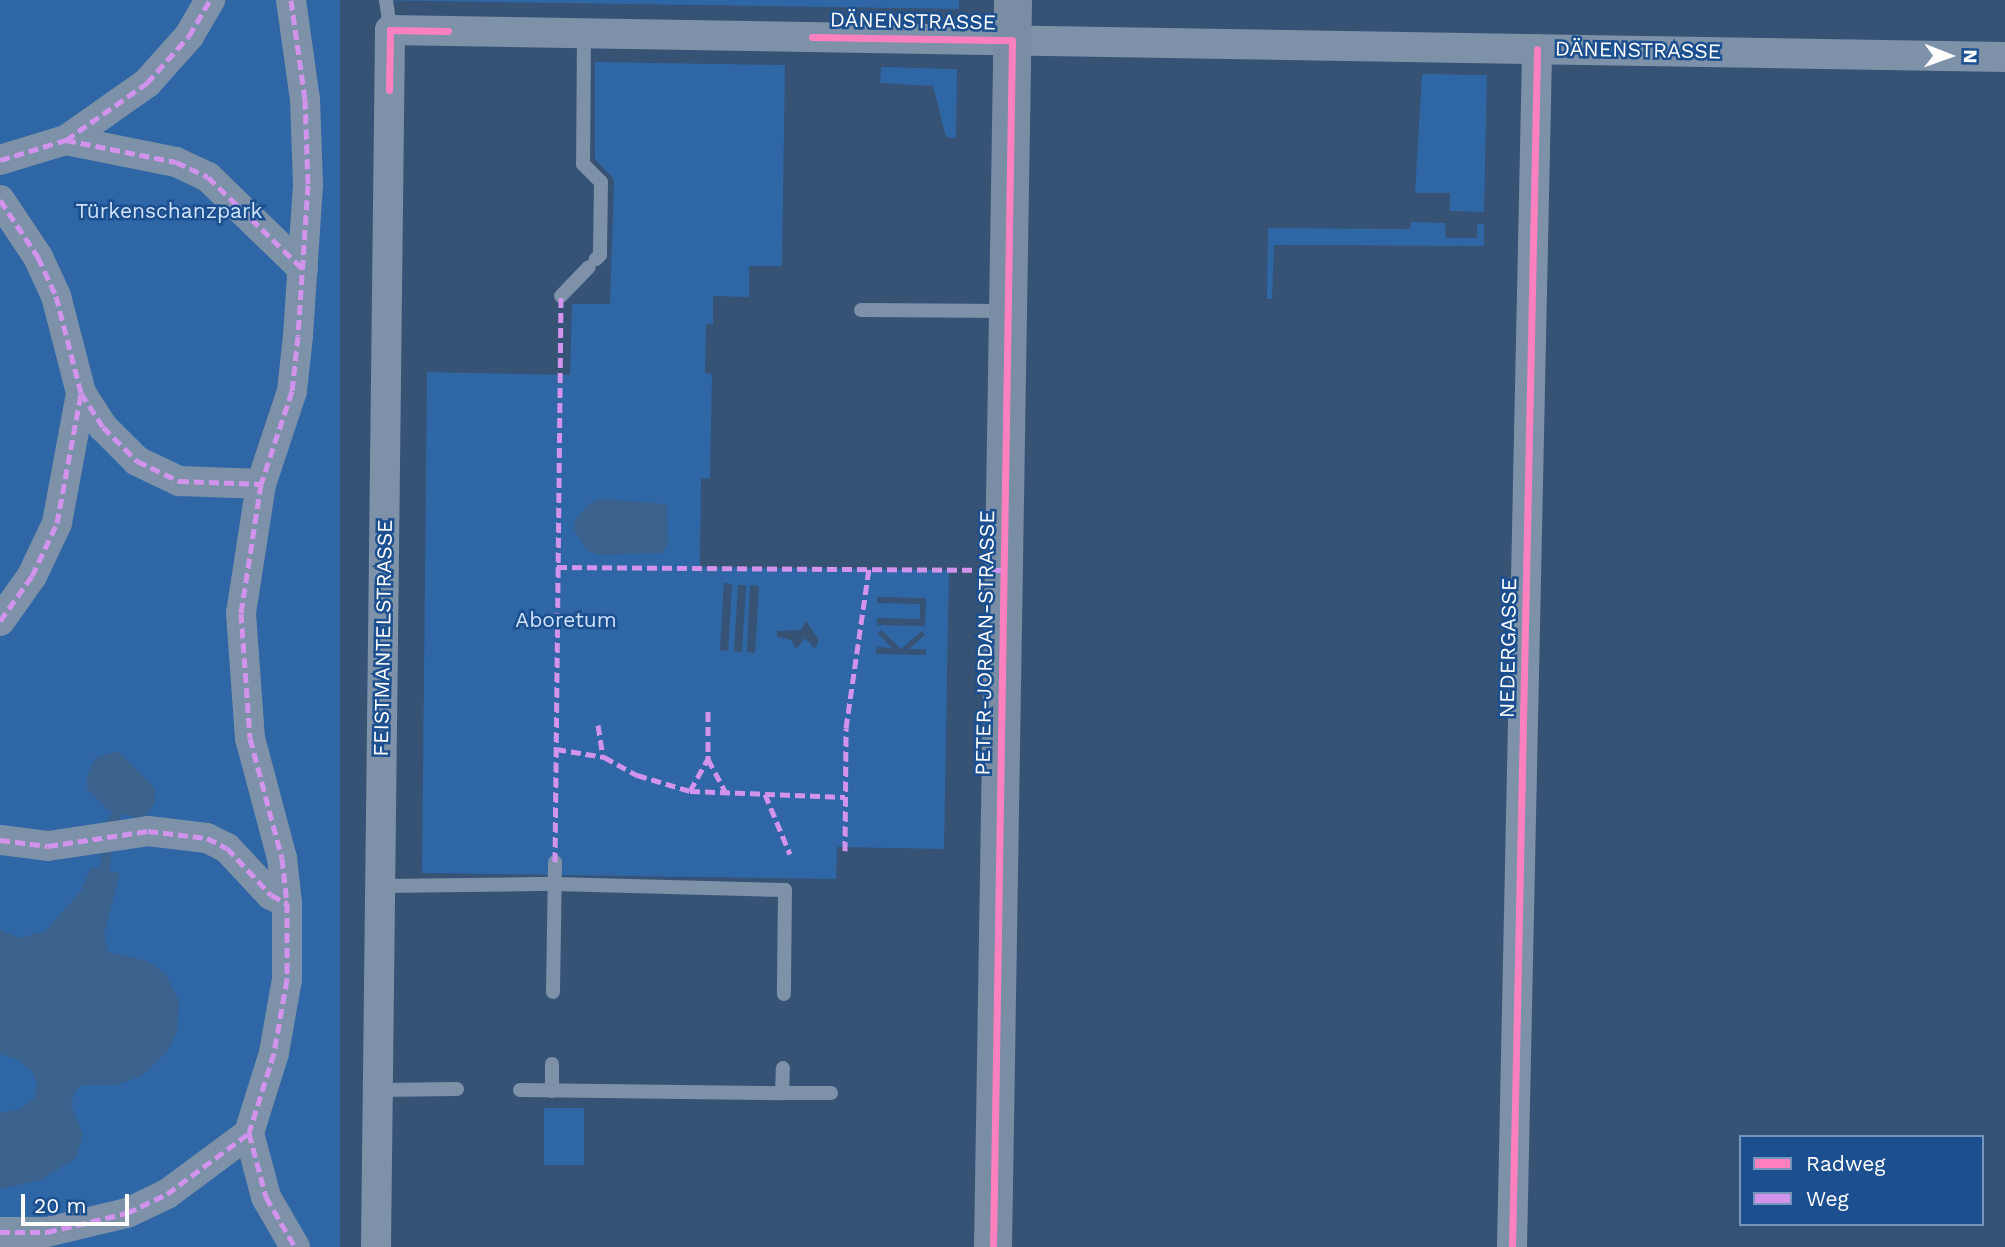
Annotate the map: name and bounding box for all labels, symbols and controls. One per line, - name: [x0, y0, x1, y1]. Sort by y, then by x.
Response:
- street label: DÄNENSTRASSE: [830, 7, 996, 35]
- north arrow: [1914, 21, 1984, 91]
- street label: DÄNENSTRASSE: [1555, 36, 1721, 64]
- text: N: [1959, 49, 1982, 64]
- park label: Türkenschanzpark: [76, 198, 262, 224]
- street label: PETER-JORDAN-STRASSE: [970, 510, 1000, 776]
- street label: FEISTMANTELSTRASSE: [368, 519, 398, 757]
- street label: NEDERGASSE: [1494, 578, 1522, 718]
- park label: Aboretum: [515, 607, 617, 633]
- legend: [1739, 1135, 1984, 1226]
- text: Radweg: [1806, 1151, 1886, 1176]
- scale bar: [24, 1180, 133, 1224]
- text: Weg: [1806, 1186, 1849, 1211]
- text: 20 m: [34, 1193, 86, 1218]

